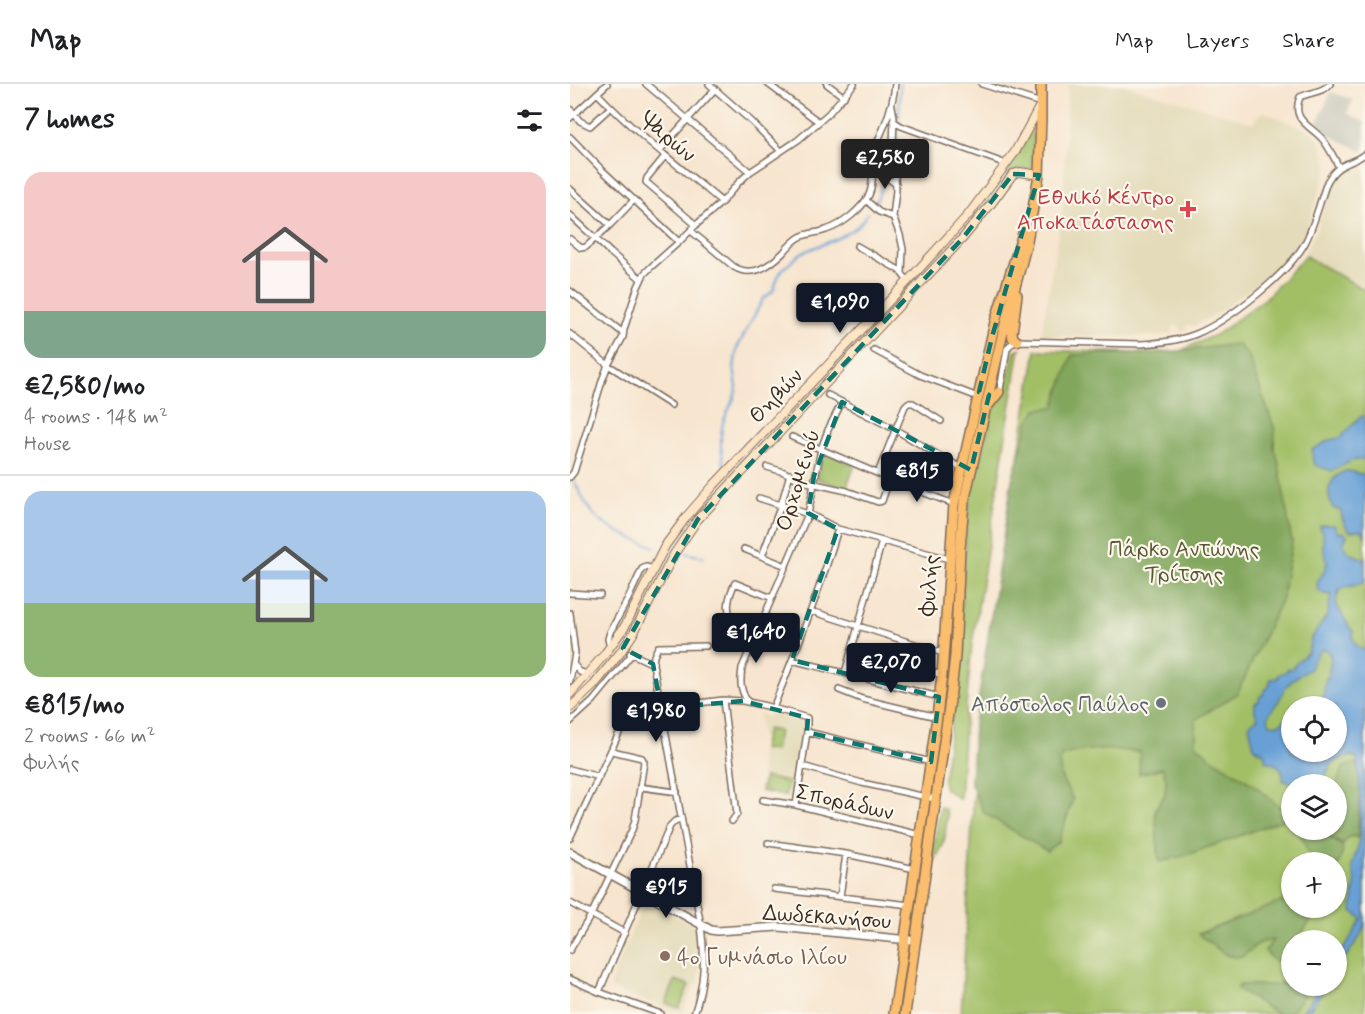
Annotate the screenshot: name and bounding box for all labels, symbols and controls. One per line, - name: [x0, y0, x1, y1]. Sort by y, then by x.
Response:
- text: Map: [30, 23, 81, 60]
- text: Map: [1115, 27, 1153, 55]
- text: Layers: [1186, 27, 1249, 55]
- text: Share: [1282, 27, 1335, 55]
- text: 7 homes: [24, 103, 115, 137]
- icon: filters: [513, 104, 546, 137]
- street label: Ψαρών: [634, 105, 701, 169]
- pin: €2,580: [836, 139, 934, 190]
- text: €2,580: [855, 145, 915, 172]
- place label: Εθνικό Κέντρο Αποκατάστασης: [1017, 183, 1174, 237]
- marker: Εθνικό Κέντρο Αποκατάστασης: [1179, 200, 1197, 218]
- icon: home: [231, 211, 339, 319]
- pin: €1,090: [791, 283, 889, 334]
- text: €1,090: [810, 289, 870, 316]
- street label: Θηβών: [743, 363, 810, 430]
- text: €2,580/mo: [24, 370, 145, 404]
- text: 4 rooms · 148 m²: [24, 404, 168, 431]
- street label: Ορχομενού: [770, 426, 828, 535]
- text: House: [24, 431, 71, 458]
- pin: €815: [881, 452, 953, 503]
- text: €815: [895, 458, 939, 485]
- icon: home: [231, 530, 339, 638]
- park label: Πάρκο Αντώνης Τρίτσης: [1109, 536, 1259, 589]
- street label: Φυλής: [914, 554, 946, 618]
- pin: €1,640: [707, 613, 805, 664]
- text: €1,640: [726, 619, 786, 646]
- pin: €2,070: [842, 643, 940, 694]
- text: €2,070: [860, 649, 922, 676]
- text: €815/mo: [24, 689, 125, 723]
- place label: Απόστολος Παύλος: [971, 691, 1149, 719]
- pin: €1,980: [607, 692, 705, 743]
- marker: Απόστολος Παύλος: [1154, 696, 1168, 710]
- map controls: [1281, 696, 1347, 996]
- button: locate: [1281, 696, 1347, 762]
- text: €1,980: [626, 698, 686, 725]
- text: 2 rooms · 66 m²: [24, 723, 155, 750]
- text: Φυλής: [24, 750, 79, 777]
- button: layers: [1281, 774, 1347, 840]
- street label: Σποράδων: [793, 778, 896, 828]
- button: +: [1281, 852, 1347, 918]
- pin: €915: [630, 868, 702, 919]
- text: €915: [645, 874, 687, 901]
- street label: Δωδεκανήσου: [762, 900, 892, 936]
- button: −: [1281, 930, 1347, 996]
- place label: 4ο Γυμνάσιο Ιλίου: [677, 944, 847, 972]
- marker: 4ο Γυμνάσιο Ιλίου: [658, 949, 672, 963]

